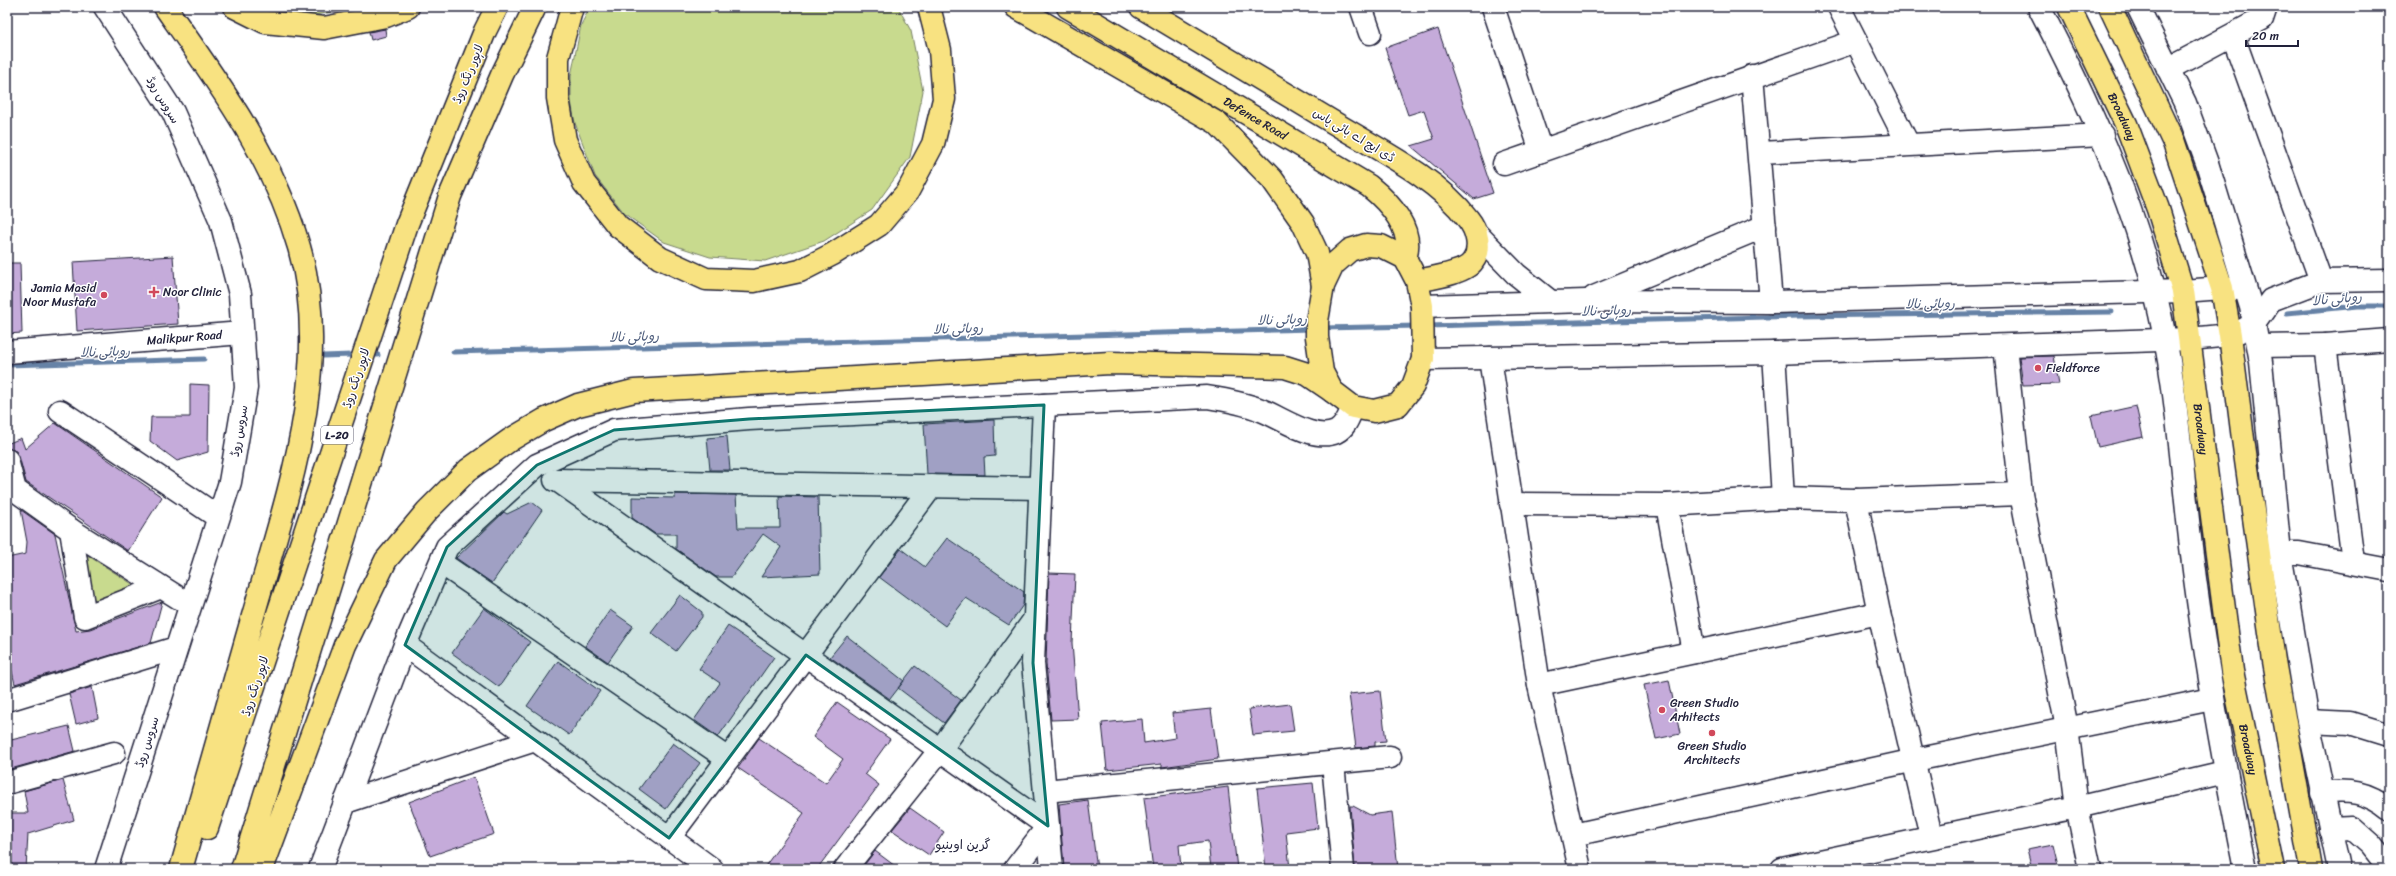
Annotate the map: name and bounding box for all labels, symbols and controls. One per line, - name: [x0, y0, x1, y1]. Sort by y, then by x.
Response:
- scale bar: [2246, 22, 2298, 48]
- text: 20 m: [2252, 25, 2279, 47]
- street label: لاہور رنگ روڈ: [446, 41, 490, 107]
- street label: سروس روڈ: [140, 72, 186, 128]
- street label: Broadway: [2101, 89, 2143, 145]
- street label: Defence Road: [1219, 91, 1293, 147]
- street label: ڈی ایچ اے بائی پاس: [1308, 102, 1400, 168]
- place label: Jamia Masid Noor Mustafa: [23, 277, 97, 313]
- place label: Noor Clinic: [163, 281, 222, 303]
- water label: روہائی نالا: [2311, 285, 2363, 312]
- marker: Noor Clinic: [148, 286, 160, 298]
- marker: Jamia Masid Noor Mustafa: [99, 290, 109, 300]
- water label: روہائی نالا: [1905, 292, 1955, 315]
- water label: روہائی نالا: [1581, 298, 1631, 323]
- water label: روہائی نالا: [1257, 307, 1307, 332]
- water label: روہائی نالا: [933, 316, 983, 341]
- street label: Malikpur Road: [146, 324, 224, 352]
- water label: روہائی نالا: [609, 324, 659, 349]
- water label: روہائی نالا: [80, 339, 130, 364]
- street label: لاہور رنگ روڈ: [336, 345, 376, 411]
- place label: Fieldforce: [2046, 357, 2100, 379]
- marker: Fieldforce: [2033, 363, 2043, 373]
- street label: Broadway: [2187, 402, 2215, 457]
- street label: سروس روڈ: [224, 403, 254, 459]
- road number: L-20: [321, 426, 353, 444]
- street label: لاہور رنگ روڈ: [235, 653, 275, 719]
- place label: Green Studio Arhitects: [1669, 692, 1739, 728]
- marker: Green Studio Arhitects: [1657, 705, 1667, 715]
- street label: سروس روڈ: [128, 714, 166, 770]
- street label: Broadway: [2232, 722, 2264, 778]
- marker: Green Studio Architects: [1707, 728, 1717, 738]
- place label: Green Studio Architects: [1678, 735, 1746, 771]
- district label: گرین اوینیو: [934, 833, 991, 856]

